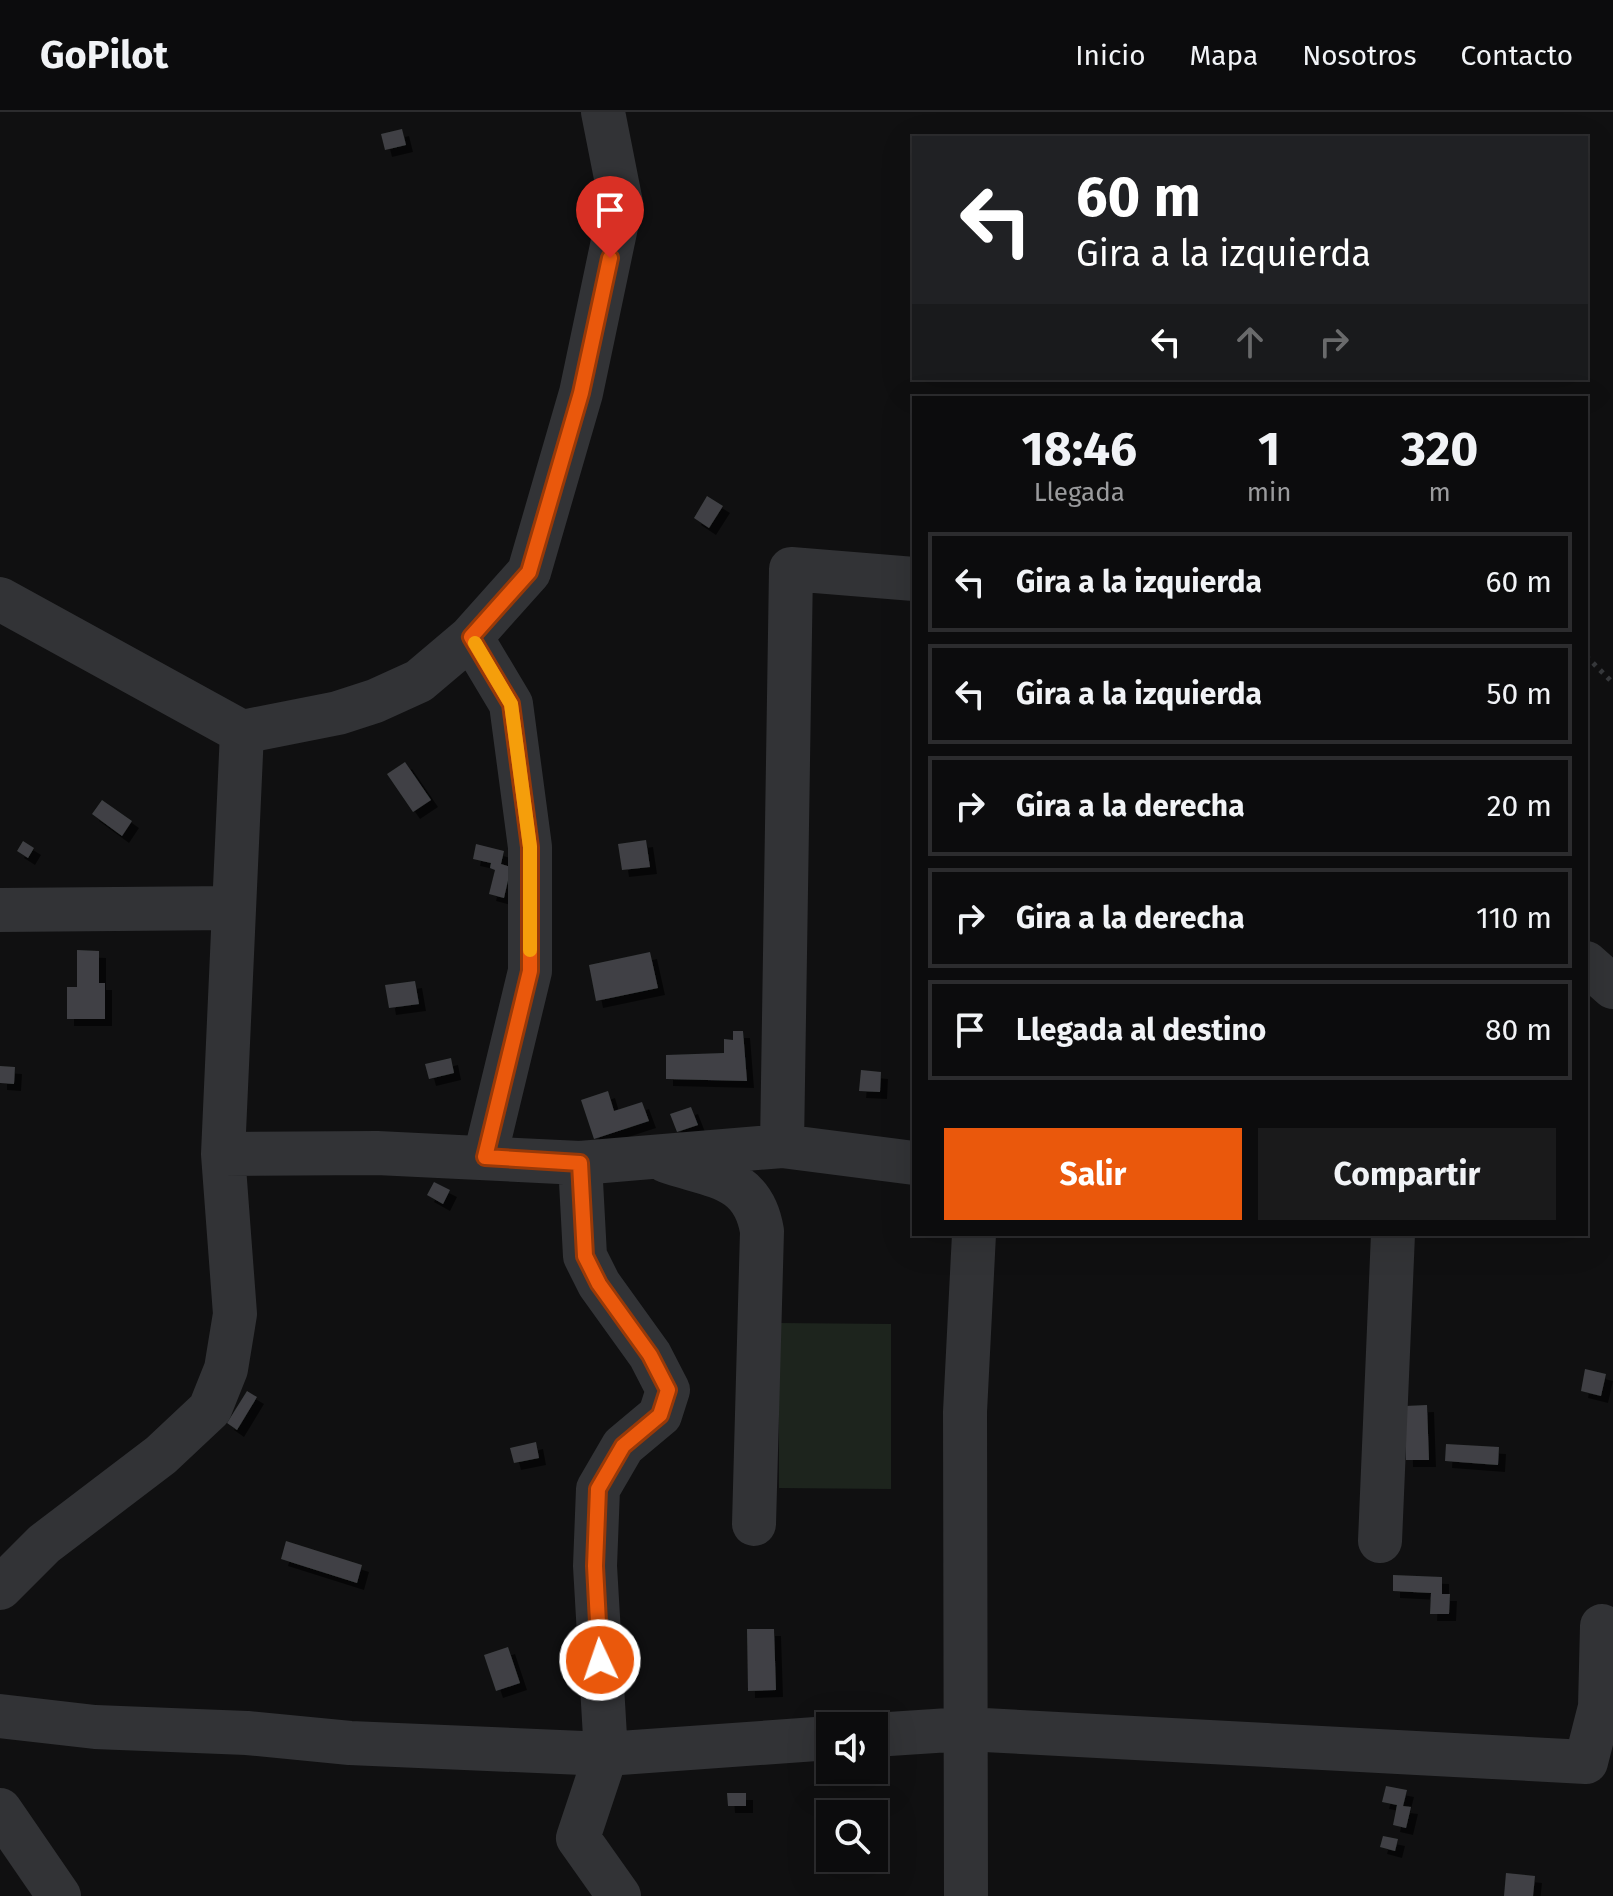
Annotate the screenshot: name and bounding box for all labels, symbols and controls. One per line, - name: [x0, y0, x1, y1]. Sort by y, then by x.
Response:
- text: GoPilot: [40, 32, 168, 78]
- text: Inicio: [1075, 39, 1146, 72]
- text: Mapa: [1190, 39, 1258, 72]
- text: Nosotros: [1302, 39, 1417, 72]
- text: Contacto: [1461, 39, 1573, 72]
- text: 60 m: [1076, 164, 1201, 231]
- icon: left: [944, 168, 1048, 272]
- pin: [576, 176, 644, 258]
- icon: arrive: [588, 188, 632, 232]
- text: Gira a la izquierda: [1076, 232, 1371, 276]
- icon: left: [1144, 320, 1188, 364]
- icon: ahead: [1228, 320, 1272, 364]
- icon: right: [1312, 320, 1356, 364]
- text: 18:46: [1022, 420, 1137, 478]
- text: 1: [1258, 420, 1280, 478]
- text: 320: [1401, 420, 1478, 478]
- text: Llegada: [1034, 477, 1125, 508]
- text: min: [1247, 477, 1292, 508]
- text: m: [1429, 477, 1451, 508]
- icon: left: [948, 560, 992, 604]
- text: Gira a la izquierda: [1016, 564, 1262, 600]
- text: 60 m: [1486, 564, 1552, 600]
- icon: left: [948, 672, 992, 716]
- text: Gira a la izquierda: [1016, 676, 1262, 712]
- text: 50 m: [1487, 676, 1552, 712]
- icon: right: [948, 784, 992, 828]
- text: Gira a la derecha: [1016, 788, 1245, 824]
- text: 20 m: [1487, 788, 1552, 824]
- icon: right: [948, 896, 992, 940]
- text: Gira a la derecha: [1016, 900, 1245, 936]
- text: 110 m: [1476, 900, 1552, 936]
- icon: arrive: [948, 1008, 992, 1052]
- text: Llegada al destino: [1016, 1012, 1266, 1048]
- text: 80 m: [1485, 1012, 1552, 1048]
- button: Salir: [944, 1128, 1242, 1220]
- button: Compartir: [1258, 1128, 1556, 1220]
- position arrow: [558, 1618, 642, 1702]
- map controls: [816, 1712, 888, 1872]
- button: sound: [816, 1712, 888, 1784]
- button: search: [816, 1800, 888, 1872]

